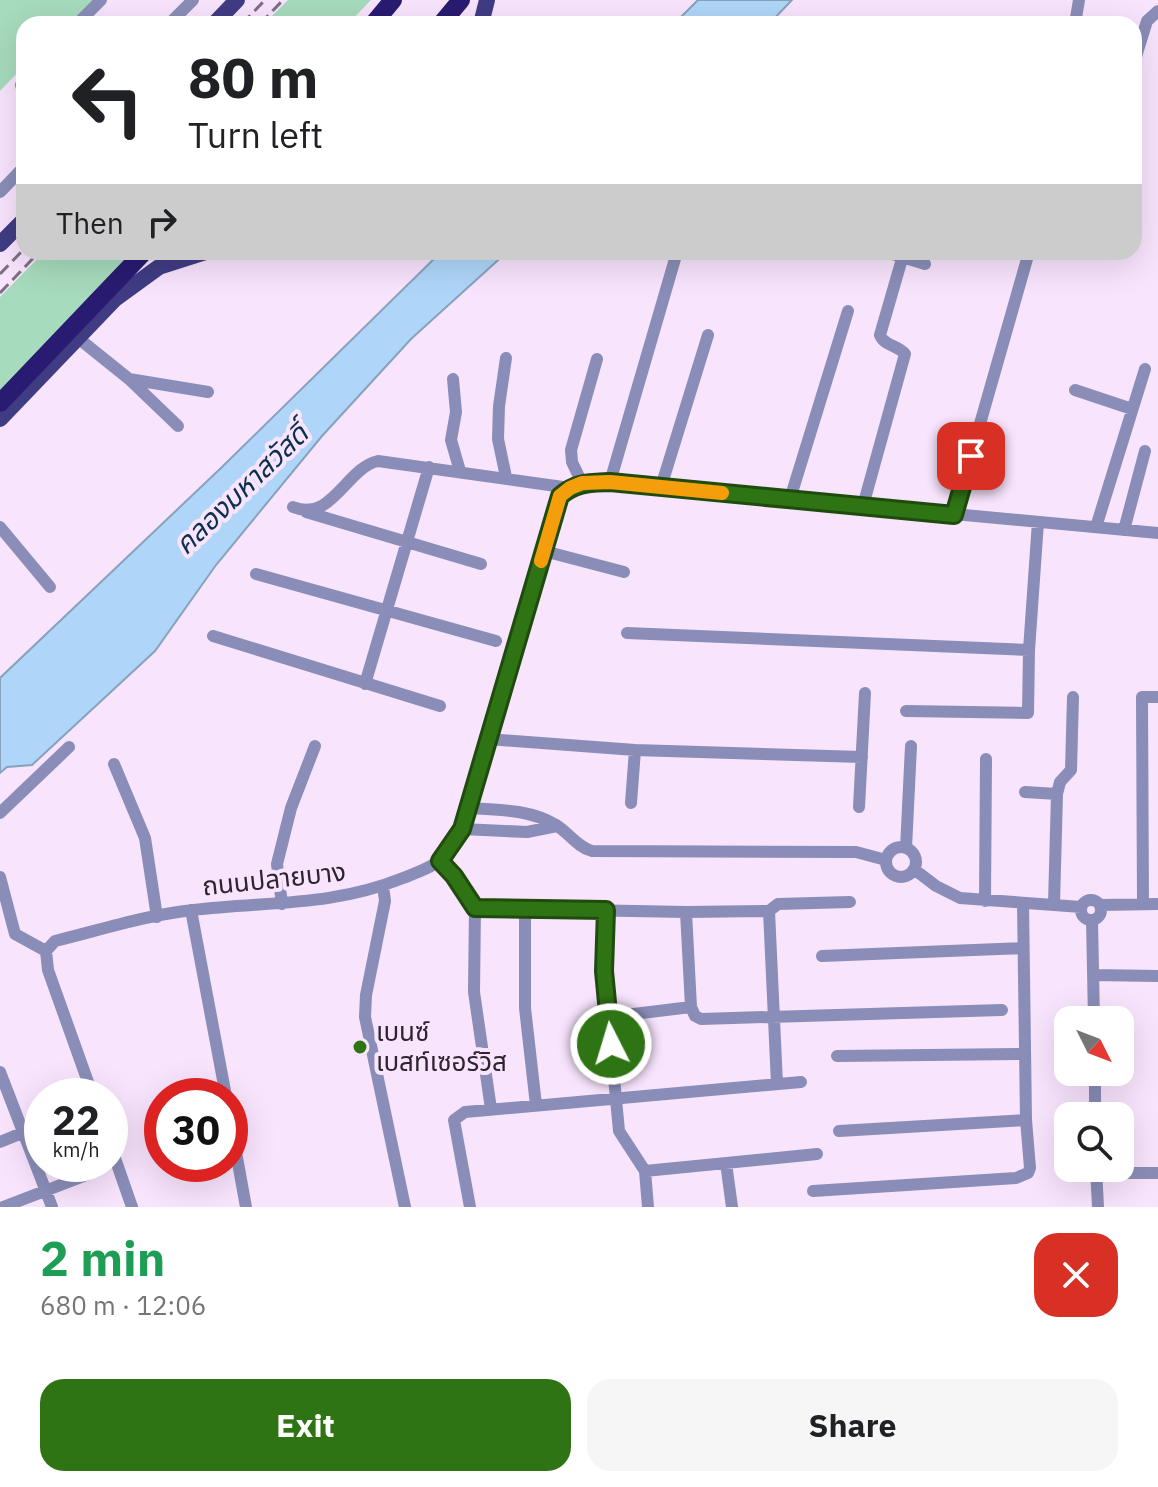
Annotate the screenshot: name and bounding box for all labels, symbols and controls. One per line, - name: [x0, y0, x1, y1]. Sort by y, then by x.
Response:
- text: 80 m: [188, 41, 318, 113]
- icon: left: [56, 48, 160, 152]
- text: Turn left: [188, 111, 323, 158]
- icon: right: [140, 200, 184, 244]
- text: Then: [56, 203, 124, 242]
- water label: คลองมหาสวัสดิ์: [166, 411, 321, 562]
- pin: [937, 422, 1005, 490]
- icon: arrive: [949, 434, 993, 478]
- street label: ถนนปลายบาง: [200, 854, 347, 902]
- position arrow: [569, 1002, 653, 1086]
- north arrow: [1054, 1006, 1134, 1086]
- map controls: [1054, 1006, 1134, 1182]
- place label: เบนซ์ เบสท์เซอร์วิส: [376, 1014, 507, 1078]
- marker: เบนซ์ เบสท์เซอร์วิส: [351, 1038, 369, 1056]
- speed limit sign: 30: [144, 1078, 248, 1182]
- text: 22: [52, 1094, 100, 1146]
- button: search: [1054, 1102, 1134, 1182]
- text: km/h: [52, 1136, 100, 1163]
- text: 2 min: [40, 1227, 165, 1289]
- button: close: [1034, 1233, 1118, 1317]
- text: 680 m · 12:06: [40, 1288, 206, 1322]
- button: Exit: [40, 1379, 571, 1471]
- button: Share: [587, 1379, 1118, 1471]

